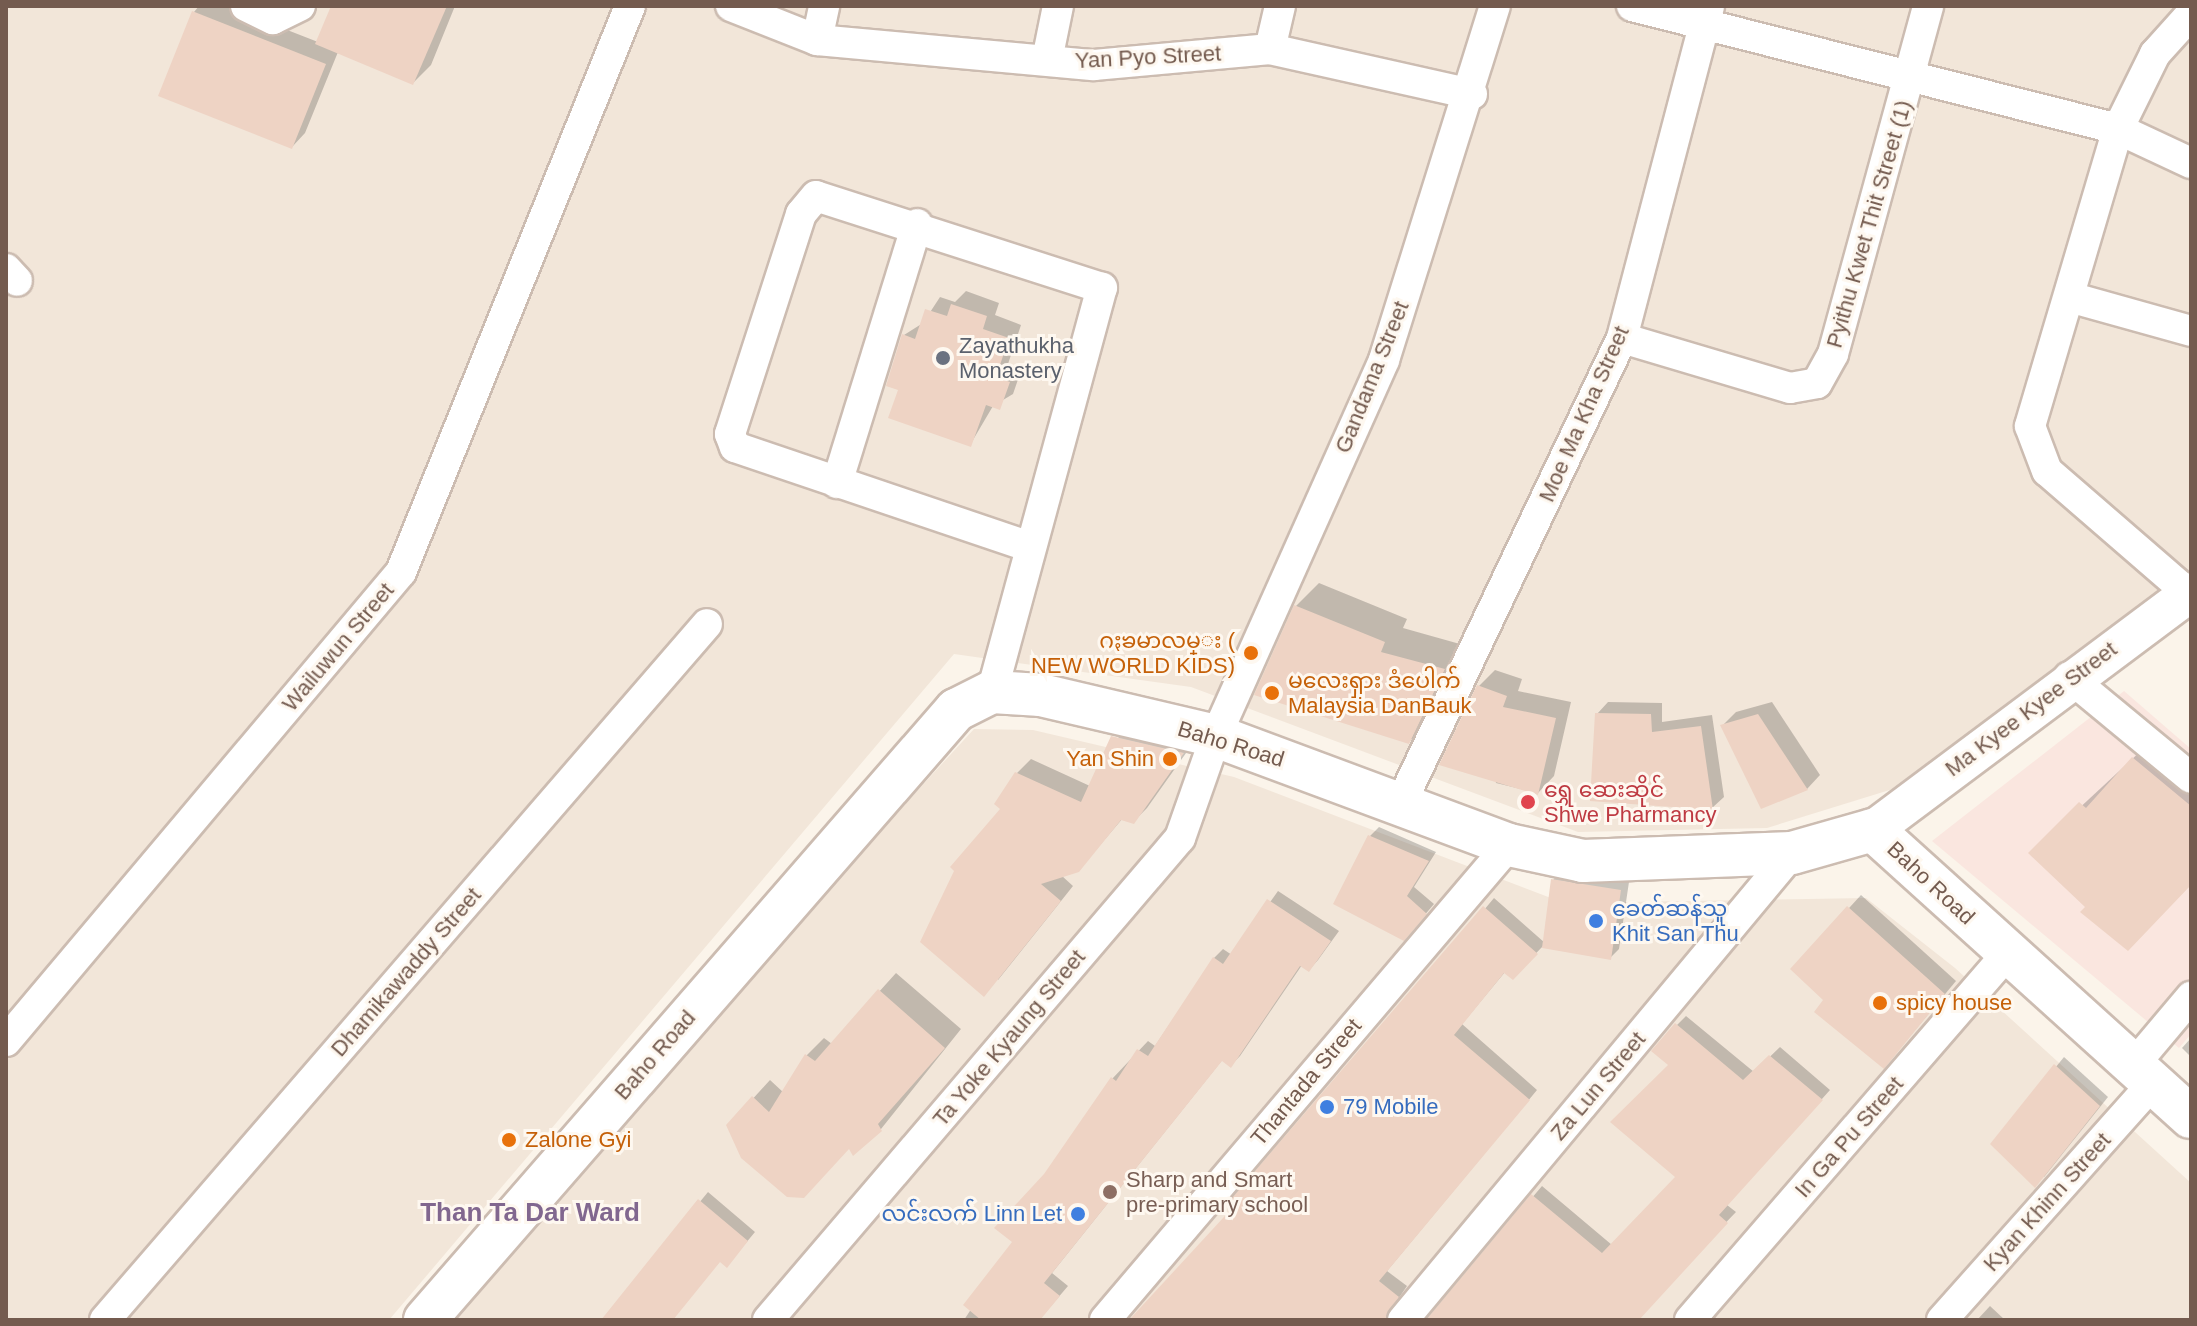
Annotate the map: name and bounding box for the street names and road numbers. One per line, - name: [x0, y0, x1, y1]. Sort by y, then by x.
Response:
- street label: Yan Pyo Street: [1074, 40, 1222, 74]
- street label: Pyithu Kwet Thit Street (1): [1821, 97, 1917, 351]
- street label: Gandama Street: [1330, 297, 1414, 457]
- street label: Moe Ma Kha Street: [1533, 322, 1635, 506]
- street label: Wailuwun Street: [277, 577, 399, 717]
- street label: Ma Kyee Kyee Street: [1940, 636, 2122, 782]
- street label: Baho Road: [1175, 715, 1287, 773]
- street label: Baho Road: [1882, 836, 1980, 930]
- street label: Dhamikawaddy Street: [325, 882, 487, 1062]
- street label: Ta Yoke Kyaung Street: [927, 944, 1091, 1132]
- street label: Baho Road: [609, 1005, 701, 1105]
- street label: Thantada Street: [1245, 1013, 1367, 1151]
- street label: Za Lun Street: [1545, 1026, 1651, 1146]
- street label: In Ga Pu Street: [1789, 1071, 1909, 1203]
- street label: Kyan Khinn Street: [1978, 1127, 2116, 1277]

